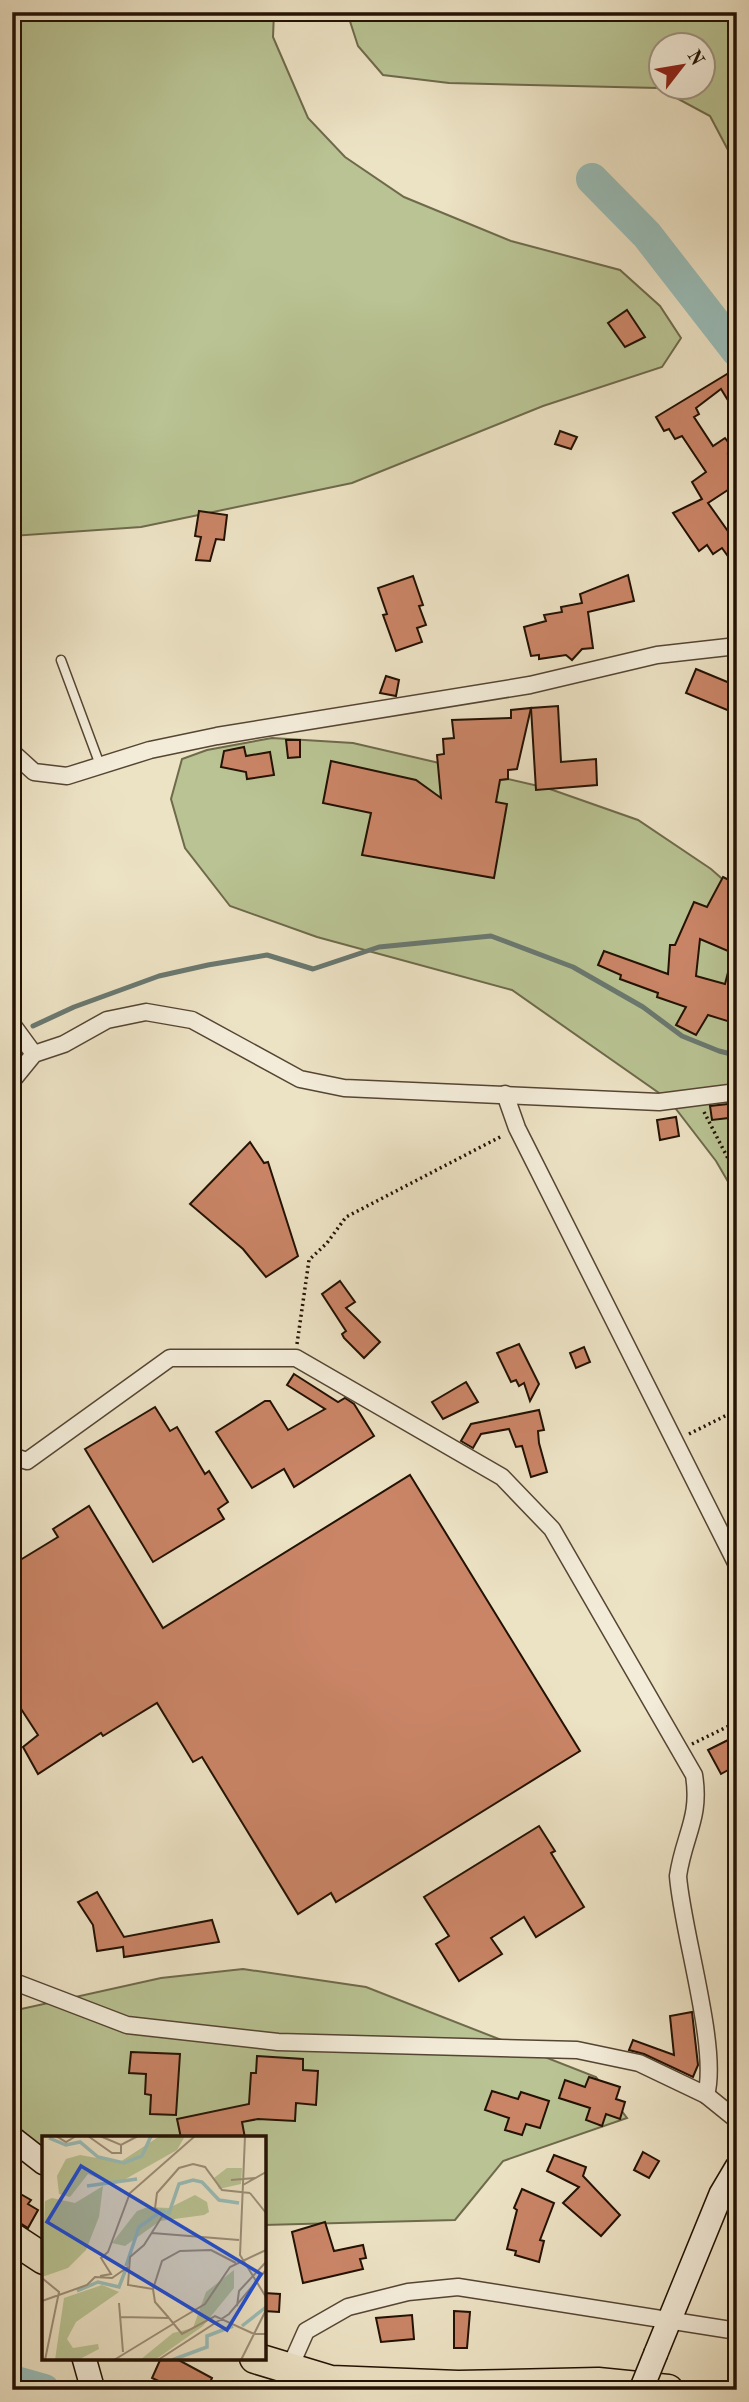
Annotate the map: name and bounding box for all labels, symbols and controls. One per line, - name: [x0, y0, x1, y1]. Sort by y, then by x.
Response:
- north arrow: [648, 32, 718, 102]
- text: N: [683, 47, 707, 70]
- inset map: [42, 2136, 266, 2360]

